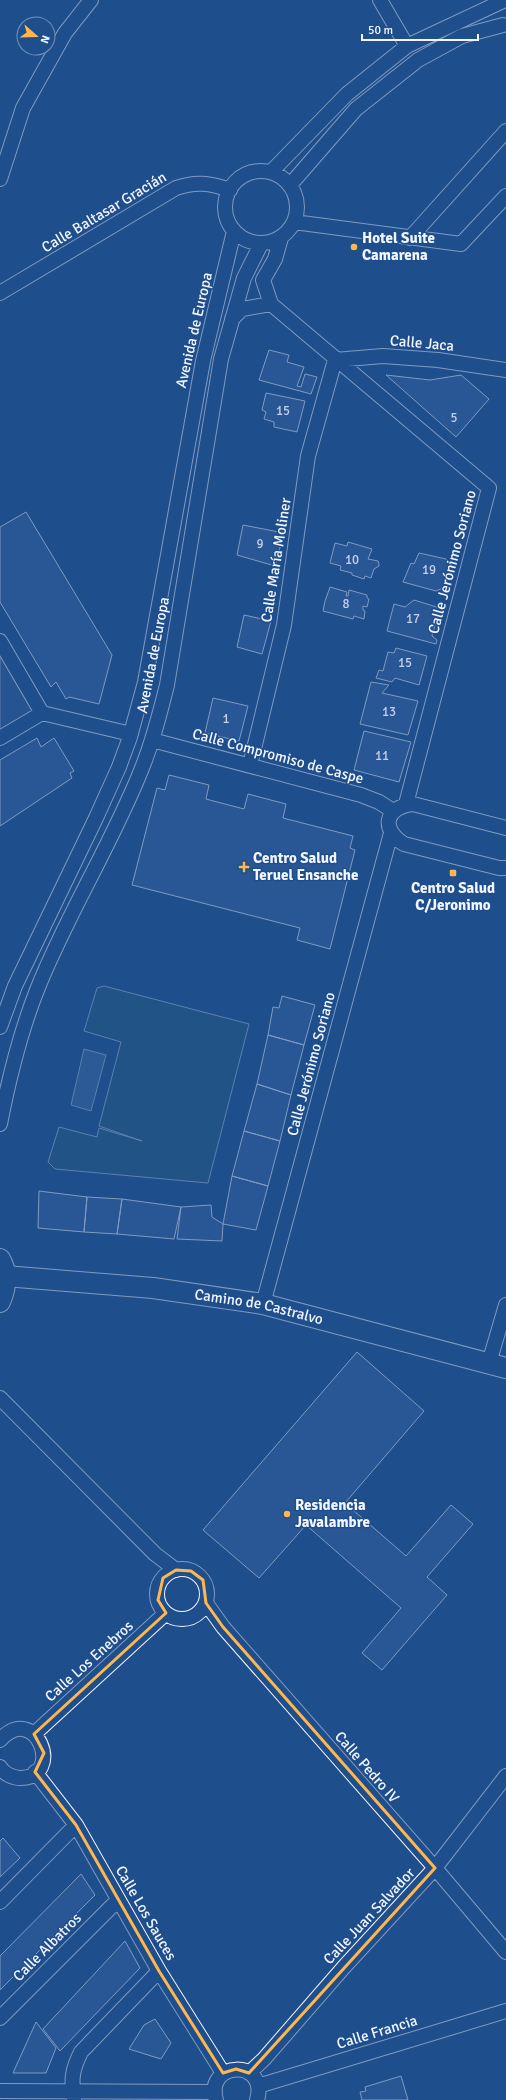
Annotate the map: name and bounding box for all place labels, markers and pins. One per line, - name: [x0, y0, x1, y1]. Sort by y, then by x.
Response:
- place label: Hotel Suite Camarena: [362, 229, 435, 264]
- marker: Hotel Suite Camarena: [349, 242, 359, 252]
- place label: Centro Salud Teruel Ensanche: [253, 849, 358, 884]
- marker: Centro Salud Teruel Ensanche: [238, 861, 250, 873]
- marker: Centro Salud C/Jeronimo: [448, 868, 458, 878]
- place label: Centro Salud C/Jeronimo: [411, 879, 495, 914]
- place label: Residencia Javalambre: [295, 1496, 370, 1531]
- marker: Residencia Javalambre: [282, 1509, 292, 1519]

